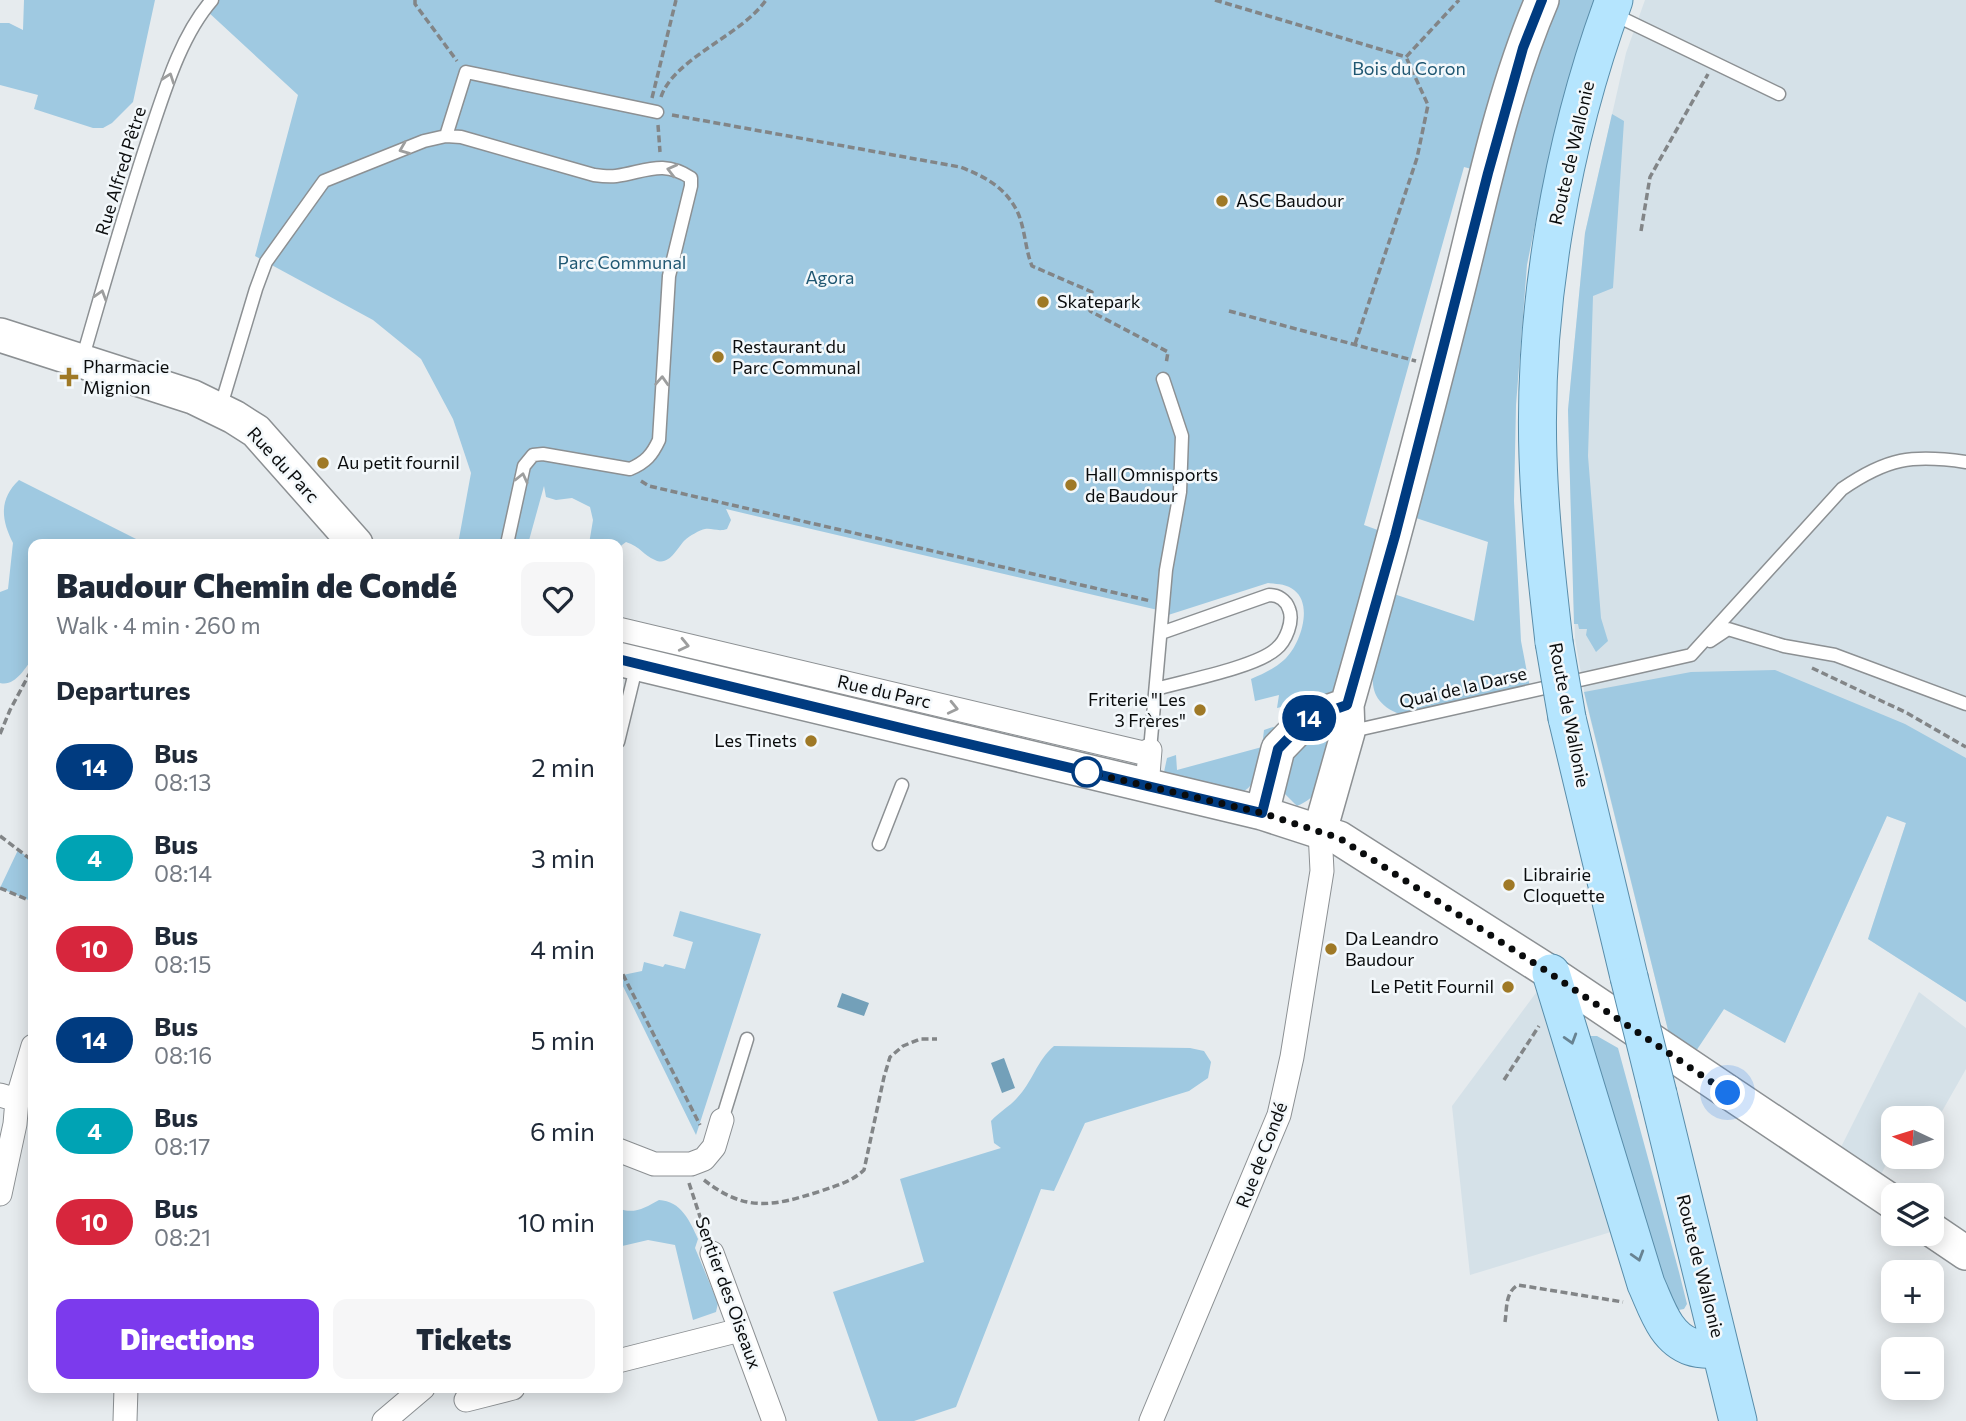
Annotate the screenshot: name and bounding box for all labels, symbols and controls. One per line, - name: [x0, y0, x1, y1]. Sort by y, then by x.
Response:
- park label: Bois du Coron: [1352, 57, 1466, 79]
- one-way arrow: [161, 72, 175, 84]
- street label: Route de Wallonie: [1544, 79, 1598, 227]
- street label: Rue Alfred Pêtre: [90, 104, 150, 238]
- one-way arrow: [399, 140, 411, 154]
- one-way arrow: [666, 164, 678, 178]
- place label: ASC Baudour: [1236, 189, 1344, 211]
- marker: ASC Baudour: [1214, 193, 1230, 209]
- park label: Parc Communal: [558, 251, 686, 273]
- park label: Agora: [806, 266, 854, 288]
- one-way arrow: [93, 289, 108, 301]
- place label: Skatepark: [1057, 290, 1141, 312]
- marker: Skatepark: [1035, 294, 1051, 310]
- place label: Restaurant du Parc Communal: [732, 335, 861, 378]
- marker: Restaurant du Parc Communal: [710, 349, 726, 365]
- place label: Pharmacie Mignion: [83, 355, 169, 398]
- marker: Pharmacie Mignion: [61, 369, 77, 385]
- one-way arrow: [655, 375, 670, 386]
- street label: Rue du Parc: [243, 422, 324, 507]
- place label: Au petit fournil: [337, 451, 460, 473]
- marker: Au petit fournil: [315, 455, 331, 471]
- place label: Hall Omnisports de Baudour: [1085, 463, 1218, 506]
- one-way arrow: [513, 472, 528, 484]
- marker: Hall Omnisports de Baudour: [1063, 477, 1079, 493]
- button: heart: [521, 562, 595, 636]
- text: Baudour Chemin de Condé: [56, 564, 457, 605]
- text: Walk · 4 min · 260 m: [56, 611, 261, 639]
- one-way arrow: [678, 637, 690, 651]
- street label: Route de Wallonie: [1545, 641, 1595, 789]
- street label: Quai de la Darse: [1397, 662, 1529, 712]
- street label: Rue du Parc: [835, 670, 933, 712]
- text: Departures: [56, 674, 191, 705]
- place label: Friterie "Les 3 Frères": [1088, 688, 1186, 731]
- line badge: 14: [1278, 695, 1340, 741]
- one-way arrow: [947, 700, 959, 714]
- marker: Friterie "Les 3 Frères": [1192, 702, 1208, 718]
- text: 14: [1296, 703, 1322, 732]
- place label: Les Tinets: [714, 729, 797, 751]
- marker: Les Tinets: [803, 733, 819, 749]
- text: Bus: [154, 737, 198, 768]
- text: 2 min: [531, 751, 595, 782]
- text: 14: [82, 752, 107, 781]
- unlabelled marker: [1072, 757, 1102, 787]
- text: 08:13: [154, 768, 211, 796]
- text: Bus: [154, 828, 198, 859]
- text: 3 min: [531, 842, 595, 873]
- text: 4: [87, 843, 102, 872]
- text: 08:14: [154, 859, 212, 887]
- place label: Librairie Cloquette: [1523, 863, 1605, 906]
- marker: Librairie Cloquette: [1501, 877, 1517, 893]
- text: Bus: [154, 919, 198, 950]
- place label: Da Leandro Baudour: [1345, 927, 1439, 970]
- text: 4 min: [530, 933, 595, 964]
- text: 10: [81, 934, 108, 963]
- marker: Da Leandro Baudour: [1323, 941, 1339, 957]
- text: 08:15: [154, 950, 211, 978]
- place label: Le Petit Fournil: [1370, 975, 1494, 997]
- marker: Le Petit Fournil: [1500, 979, 1516, 995]
- text: Bus: [154, 1010, 198, 1041]
- text: 5 min: [531, 1024, 595, 1055]
- text: 14: [82, 1025, 107, 1054]
- one-way arrow: [1563, 1033, 1578, 1045]
- text: 08:16: [154, 1041, 212, 1069]
- your location: [1710, 1075, 1745, 1110]
- street label: Rue de Condé: [1231, 1099, 1291, 1211]
- text: Bus: [154, 1101, 198, 1132]
- north arrow: [1881, 1106, 1944, 1169]
- map controls: [1881, 1106, 1944, 1400]
- text: 6 min: [530, 1115, 595, 1146]
- text: 4: [87, 1116, 102, 1145]
- text: 08:17: [154, 1132, 210, 1160]
- button: layers: [1881, 1183, 1944, 1246]
- text: Bus: [154, 1192, 198, 1223]
- street label: Route de Wallonie: [1673, 1192, 1729, 1340]
- text: 10 min: [518, 1206, 595, 1237]
- text: 10: [81, 1207, 108, 1236]
- street label: Sentier des Oiseaux: [691, 1214, 767, 1372]
- text: 08:21: [154, 1223, 211, 1251]
- one-way arrow: [1629, 1250, 1644, 1262]
- button: +: [1881, 1260, 1944, 1323]
- button: Directions: [56, 1299, 319, 1379]
- button: Tickets: [333, 1299, 595, 1379]
- button: −: [1881, 1337, 1944, 1400]

